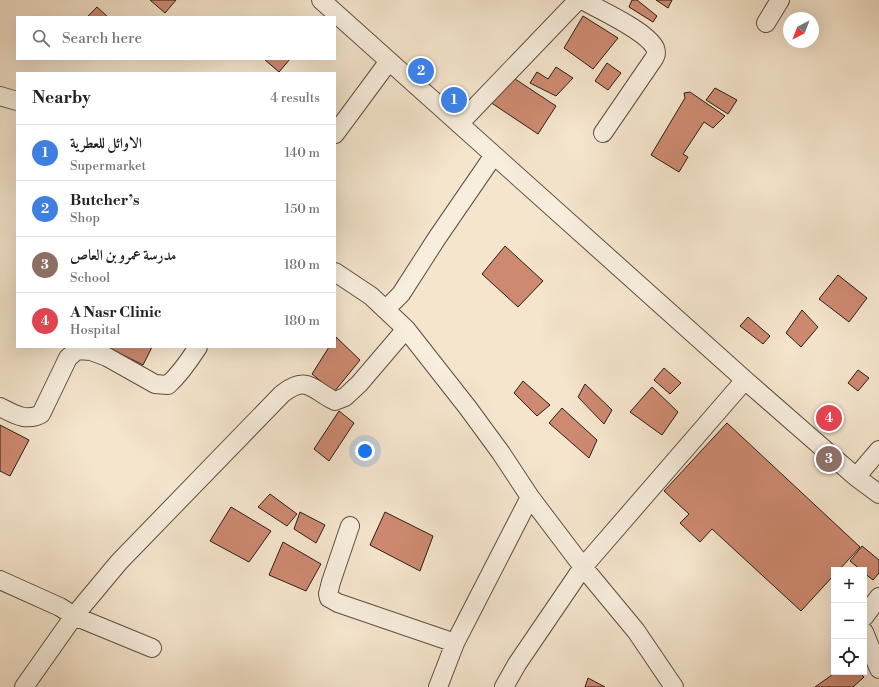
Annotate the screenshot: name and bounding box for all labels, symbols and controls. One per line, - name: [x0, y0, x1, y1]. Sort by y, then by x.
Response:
- north arrow: [783, 12, 819, 48]
- search box: [16, 16, 336, 60]
- icon: search: [30, 27, 52, 49]
- text: Search here: [62, 29, 142, 48]
- pin: 2: [408, 56, 434, 86]
- pin: 1: [441, 85, 467, 115]
- text: Nearby: [32, 87, 91, 109]
- text: 4 results: [270, 90, 320, 106]
- text: الاوائل للعطرية: [70, 134, 142, 153]
- text: 1: [42, 145, 48, 161]
- text: 140 m: [284, 145, 320, 161]
- text: Supermarket: [70, 158, 146, 174]
- text: Butcher’s: [70, 191, 139, 210]
- text: 2: [41, 201, 49, 217]
- text: 150 m: [285, 201, 320, 217]
- text: Shop: [70, 210, 100, 226]
- text: مدرسة عمرو بن العاص: [70, 246, 176, 265]
- text: 3: [41, 257, 49, 273]
- text: 180 m: [284, 257, 320, 273]
- text: School: [70, 270, 110, 286]
- text: A Nasr Clinic: [70, 303, 161, 322]
- text: 4: [41, 313, 49, 329]
- text: 180 m: [284, 313, 320, 329]
- text: Hospital: [70, 322, 120, 338]
- pin: 4: [816, 403, 842, 433]
- your location: [355, 441, 375, 461]
- pin: 3: [816, 444, 842, 474]
- map controls: [831, 567, 867, 675]
- button: +: [831, 567, 867, 603]
- button: −: [831, 603, 867, 639]
- button: locate: [831, 639, 867, 675]

